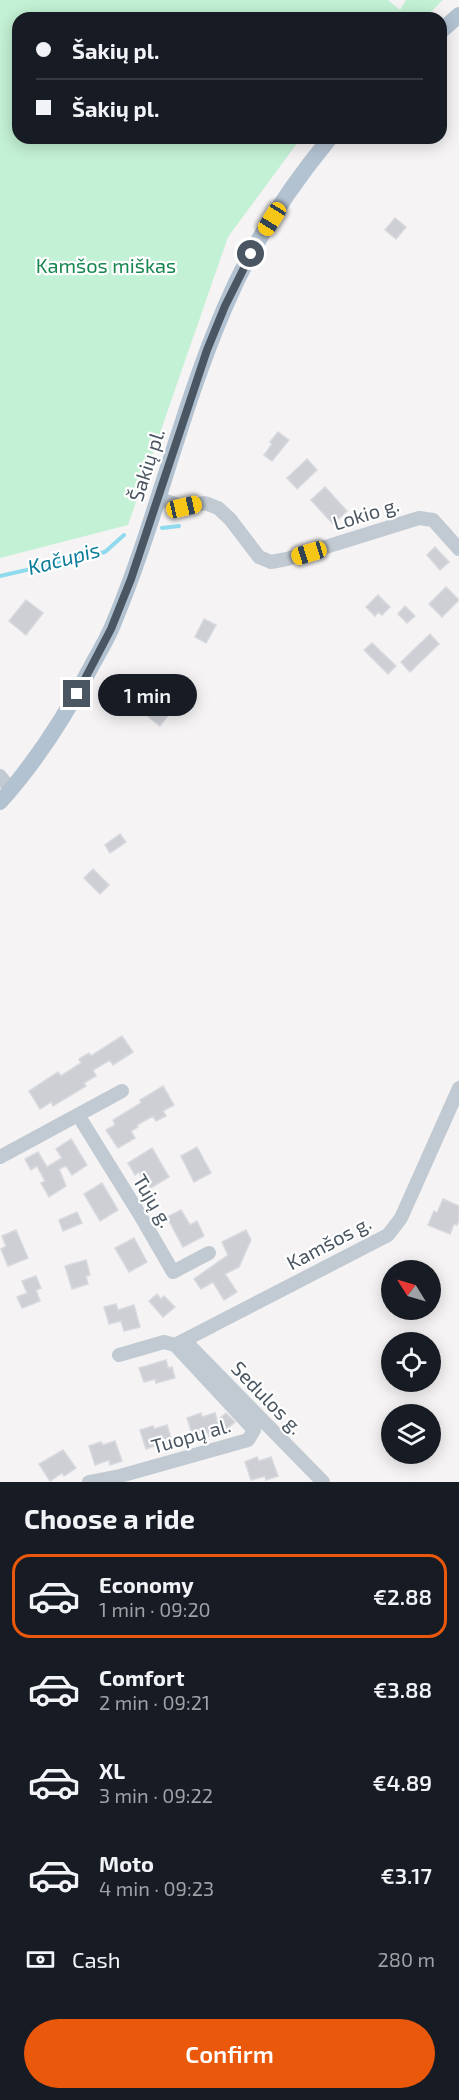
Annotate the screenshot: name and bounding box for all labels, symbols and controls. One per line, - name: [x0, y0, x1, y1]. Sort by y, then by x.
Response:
- text: Šakių pl.: [72, 37, 159, 63]
- text: Šakių pl.: [72, 95, 159, 121]
- car: [255, 199, 289, 239]
- route start: [237, 240, 264, 267]
- park label: Kamšos miškas: [36, 253, 176, 277]
- street label: Šakių pl.: [123, 425, 169, 504]
- street label: Lokio g.: [330, 492, 402, 535]
- car: [164, 494, 204, 520]
- water label: Kačupis: [25, 536, 103, 579]
- car: [289, 539, 329, 567]
- callout: 1 min: [98, 673, 197, 715]
- route end: [63, 680, 90, 707]
- text: 1 min: [124, 683, 171, 707]
- street label: Tujų g.: [129, 1170, 179, 1231]
- street label: Kamšos g.: [282, 1210, 375, 1274]
- north arrow: [381, 1260, 441, 1320]
- map controls: [381, 1260, 441, 1464]
- button: locate: [381, 1332, 441, 1392]
- street label: Sedulos g.: [227, 1356, 308, 1439]
- button: layers: [381, 1404, 441, 1464]
- street label: Tuopų al.: [148, 1412, 233, 1458]
- text: Choose a ride: [24, 1502, 195, 1534]
- icon: car: [27, 1569, 81, 1623]
- text: Economy: [99, 1571, 194, 1597]
- text: €2.88: [373, 1583, 432, 1609]
- text: 1 min · 09:20: [99, 1597, 211, 1621]
- icon: car: [27, 1662, 81, 1716]
- text: Comfort: [99, 1664, 184, 1690]
- text: €3.88: [373, 1676, 432, 1702]
- text: 2 min · 09:21: [99, 1690, 210, 1714]
- icon: car: [27, 1755, 81, 1809]
- text: XL: [99, 1757, 125, 1783]
- text: €4.89: [373, 1769, 432, 1795]
- text: 3 min · 09:22: [99, 1783, 213, 1807]
- icon: car: [27, 1848, 81, 1902]
- text: Moto: [99, 1850, 154, 1876]
- text: €3.17: [381, 1862, 432, 1888]
- text: 4 min · 09:23: [99, 1876, 214, 1900]
- icon: cash: [24, 1943, 57, 1976]
- text: Cash: [72, 1946, 121, 1972]
- text: 280 m: [378, 1947, 435, 1971]
- button: Confirm: [24, 2019, 435, 2088]

